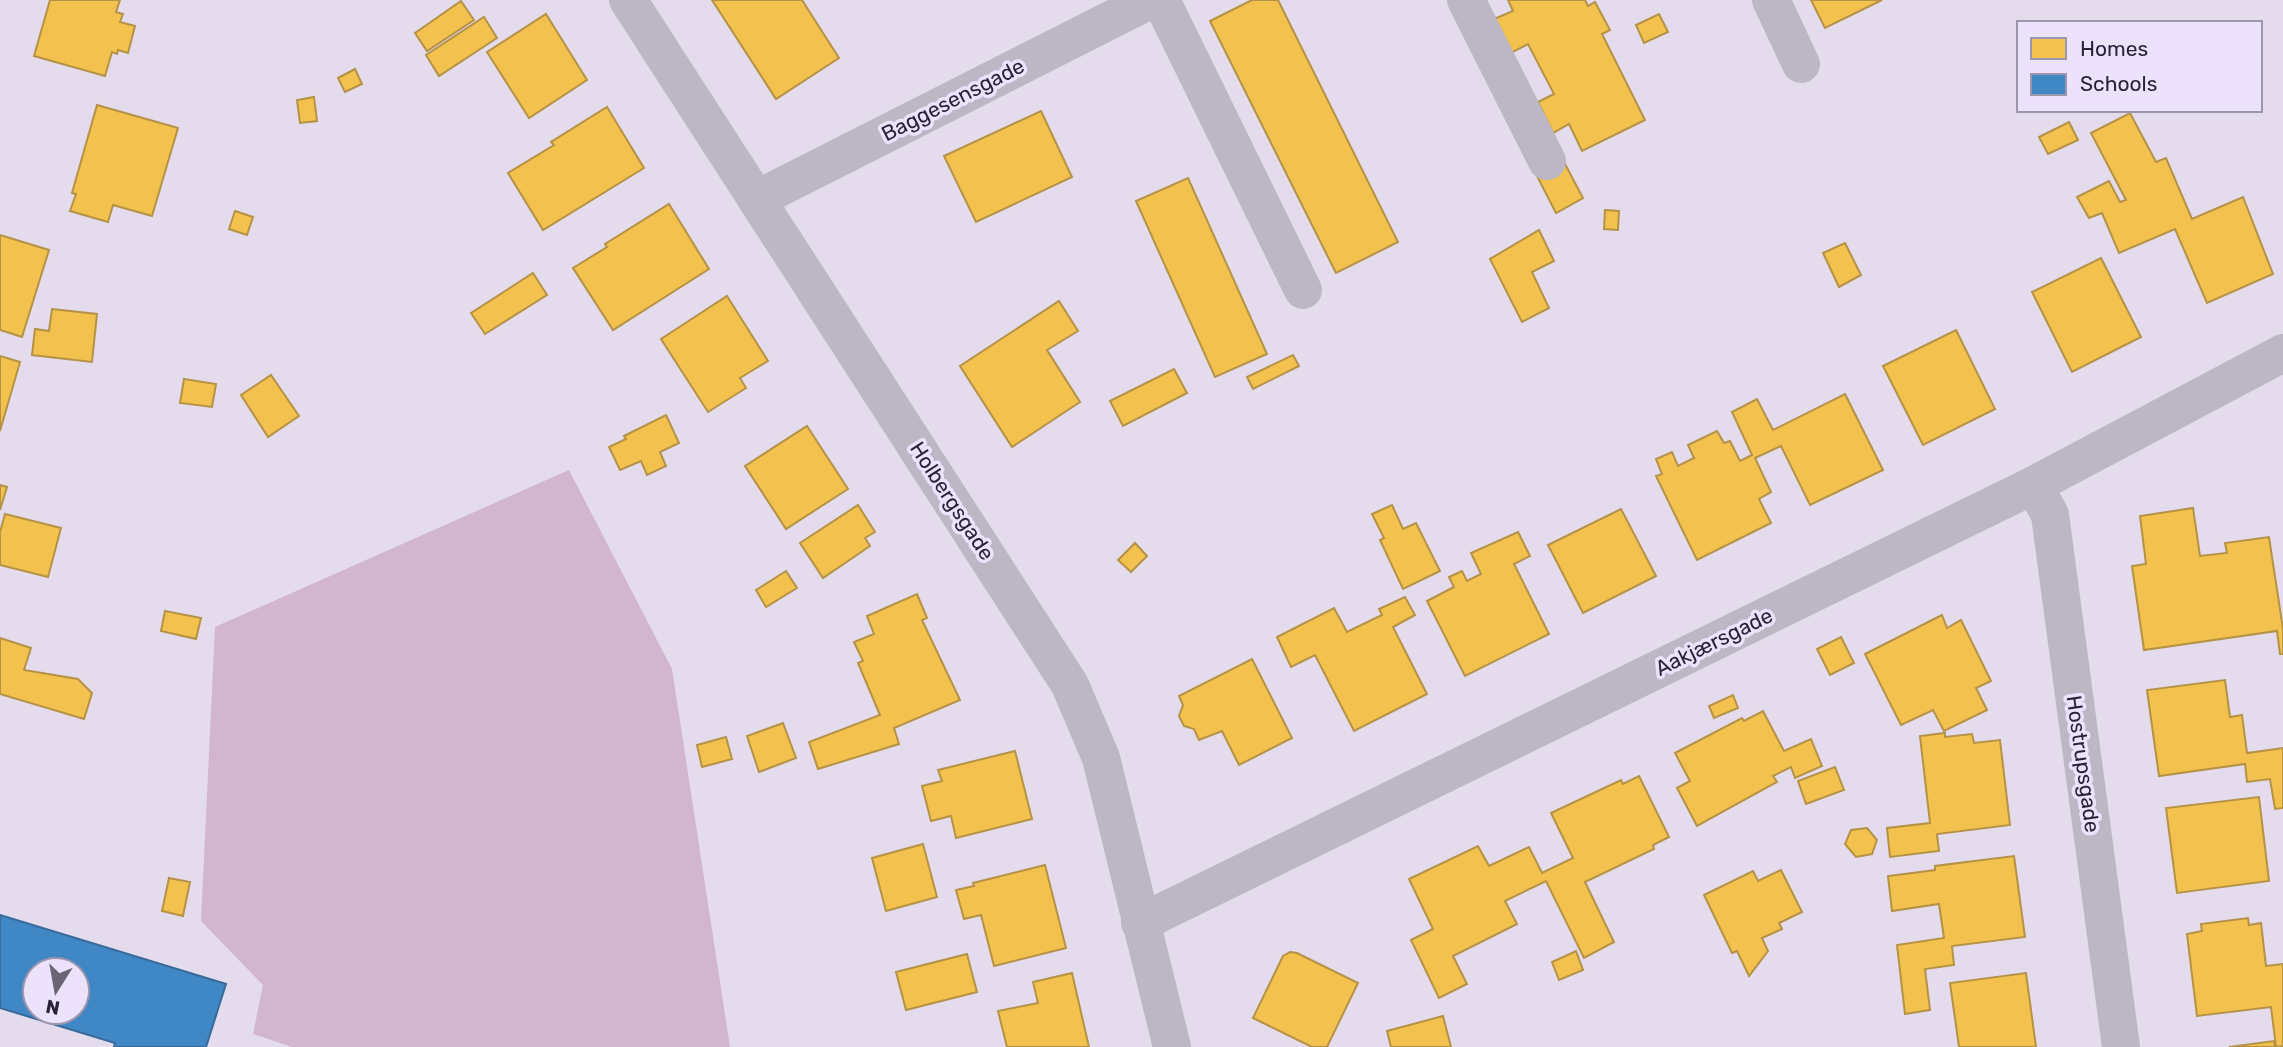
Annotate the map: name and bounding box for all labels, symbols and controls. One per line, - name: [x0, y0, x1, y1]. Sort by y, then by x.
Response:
- legend: [2017, 21, 2262, 112]
- text: Homes: [2080, 36, 2148, 61]
- street label: Baggesensgade: [877, 53, 1028, 146]
- text: Schools: [2080, 71, 2157, 96]
- street label: Holbergsgade: [905, 437, 1000, 564]
- street label: Aakjærsgade: [1651, 602, 1777, 681]
- street label: Hostrupsgade: [2062, 694, 2105, 834]
- north arrow: [21, 956, 91, 1026]
- text: N: [44, 995, 62, 1020]

